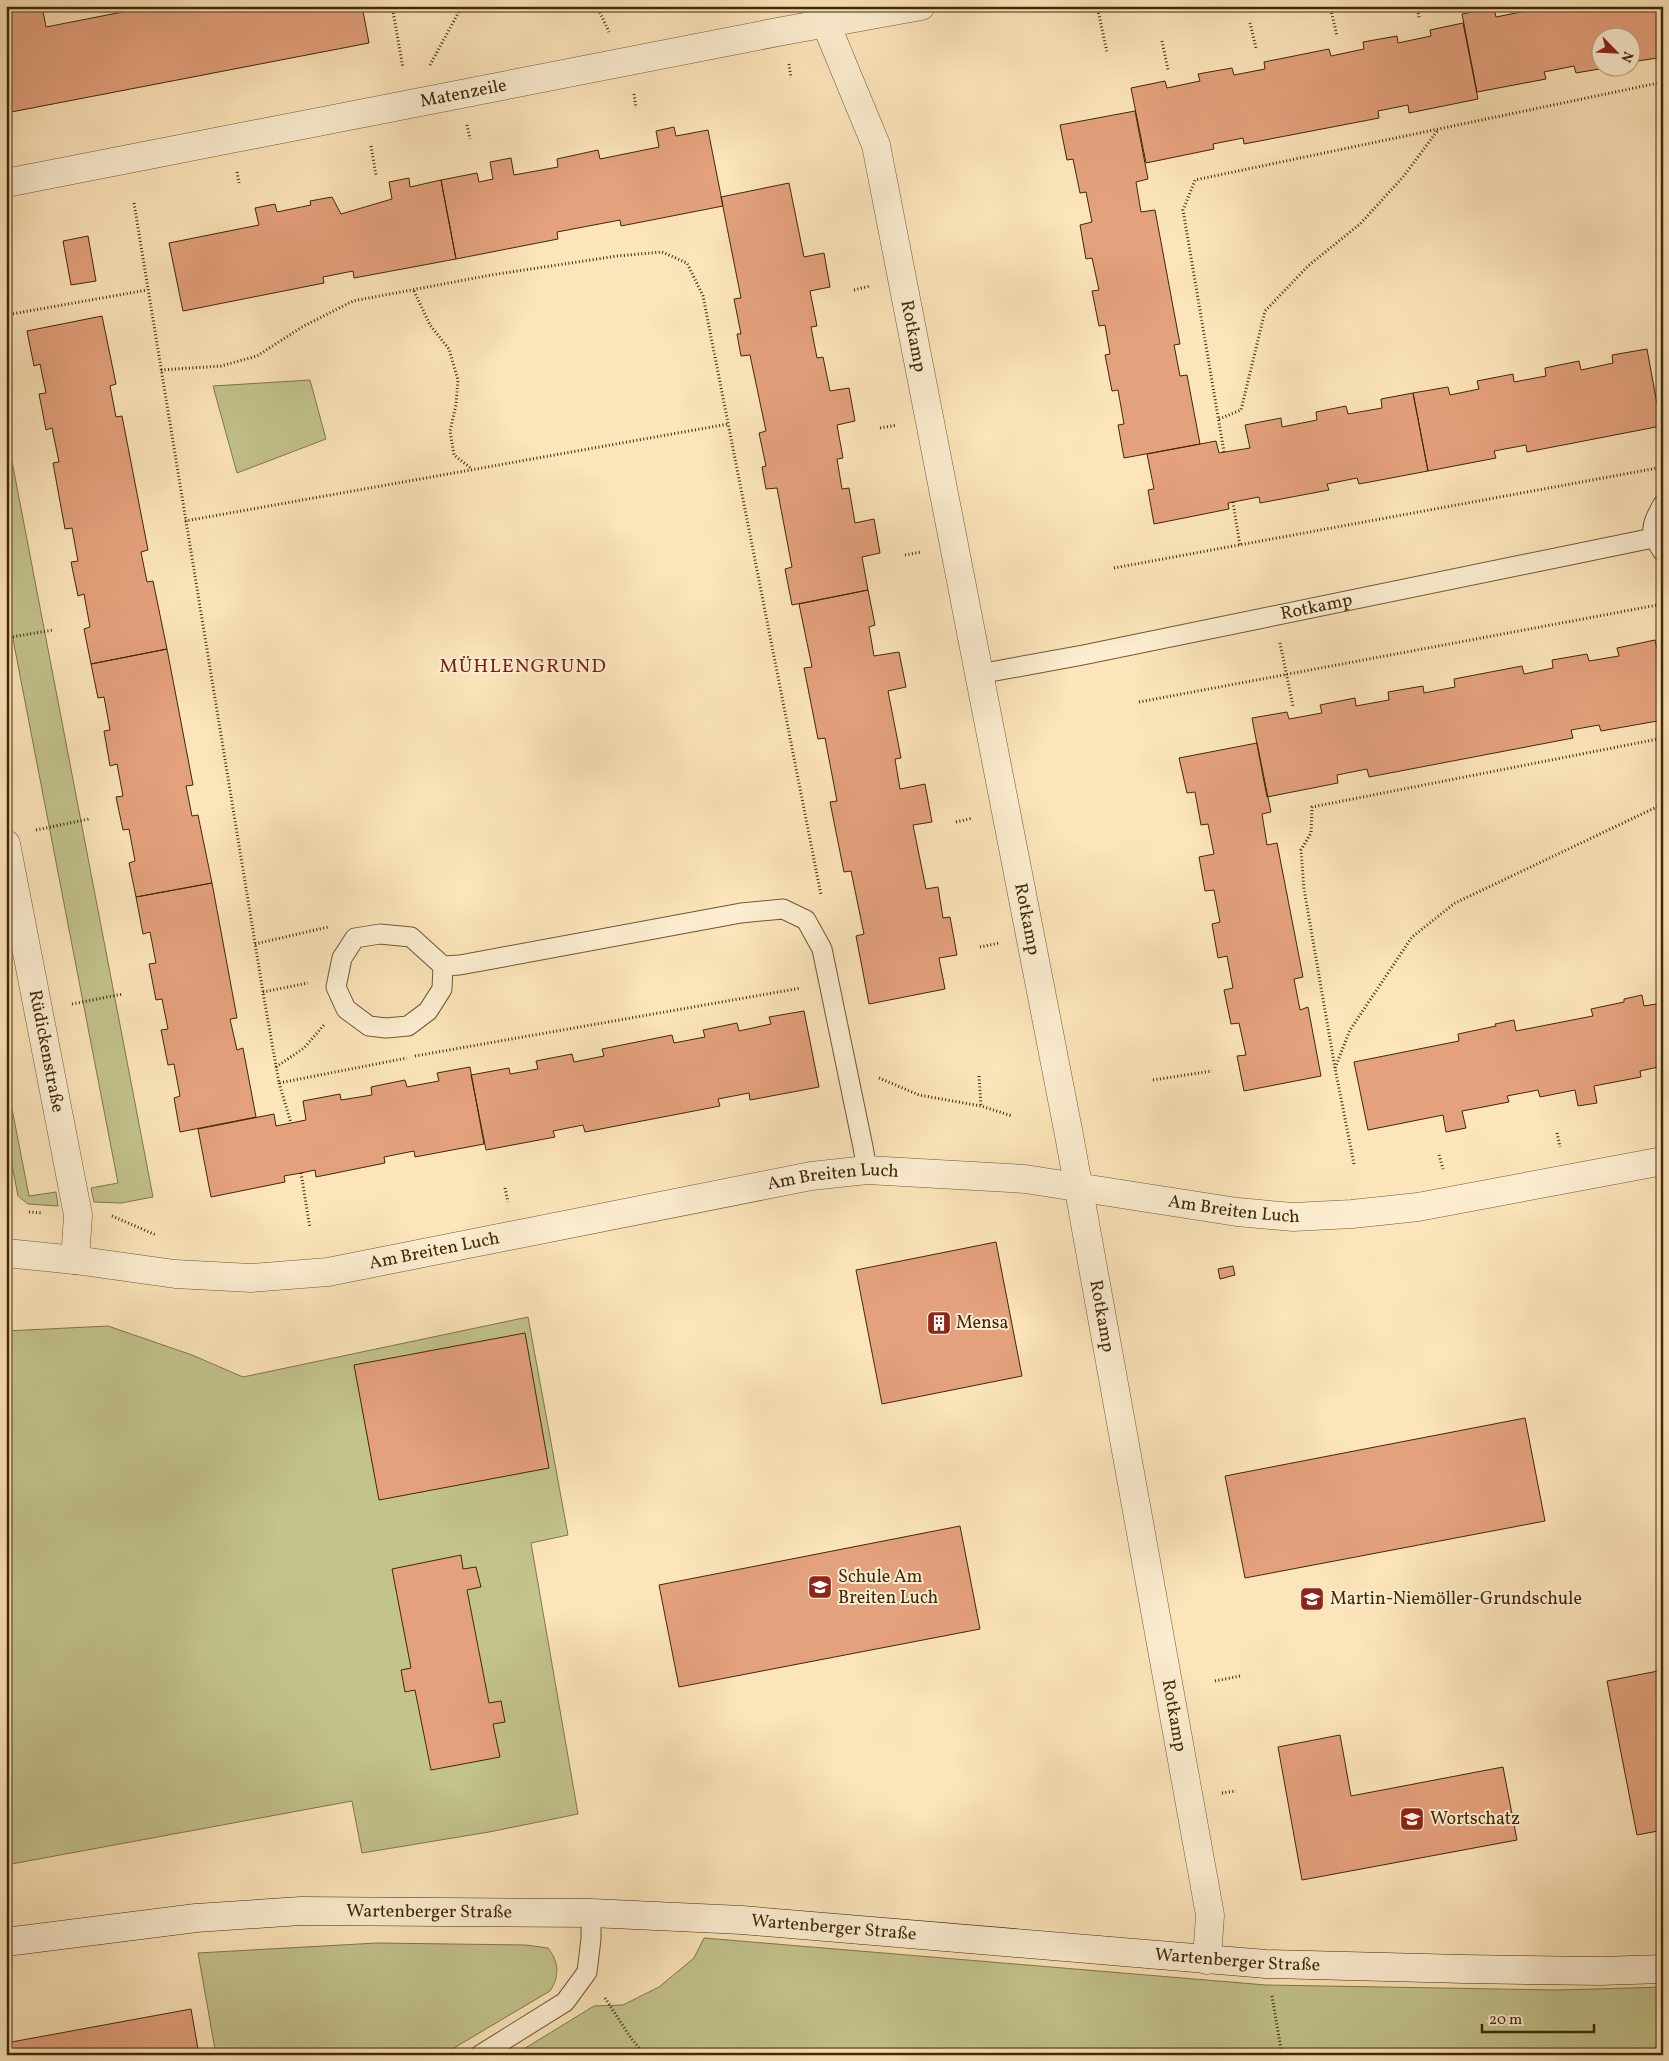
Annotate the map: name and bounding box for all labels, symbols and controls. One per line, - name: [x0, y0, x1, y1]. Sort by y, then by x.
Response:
- north arrow: [1592, 28, 1642, 78]
- text: N: [1616, 48, 1637, 65]
- street label: Matenzeile: [418, 73, 509, 114]
- street label: Rotkamp: [894, 298, 932, 374]
- street label: Rotkamp: [1278, 588, 1355, 627]
- district label: MÜHLENGRUND: [439, 653, 607, 681]
- street label: Rotkamp: [1008, 881, 1046, 957]
- street label: Rüdickenstraße: [22, 988, 70, 1115]
- street label: Am Breiten Luch: [765, 1157, 900, 1197]
- street label: Am Breiten Luch: [1166, 1189, 1301, 1230]
- street label: Am Breiten Luch: [367, 1226, 502, 1276]
- street label: Rotkamp: [1083, 1278, 1121, 1354]
- building icon: Mensa: [926, 1310, 952, 1336]
- place label: Mensa: [956, 1311, 1008, 1336]
- place label: Schule Am Breiten Luch: [838, 1565, 939, 1611]
- school or university icon: Schule Am Breiten Luch: [807, 1574, 833, 1600]
- school or university icon: Martin-Niemöller-Grundschule: [1299, 1586, 1325, 1612]
- place label: Martin-Niemöller-Grundschule: [1330, 1587, 1582, 1612]
- street label: Rotkamp: [1155, 1677, 1193, 1754]
- school or university icon: Wortschatz: [1399, 1806, 1425, 1832]
- place label: Wortschatz: [1430, 1807, 1520, 1832]
- street label: Wartenberger Straße: [346, 1899, 512, 1925]
- street label: Wartenberger Straße: [750, 1908, 917, 1947]
- street label: Wartenberger Straße: [1154, 1942, 1320, 1978]
- scale bar: [1482, 2001, 1594, 2033]
- text: 20 m: [1489, 2010, 1522, 2031]

